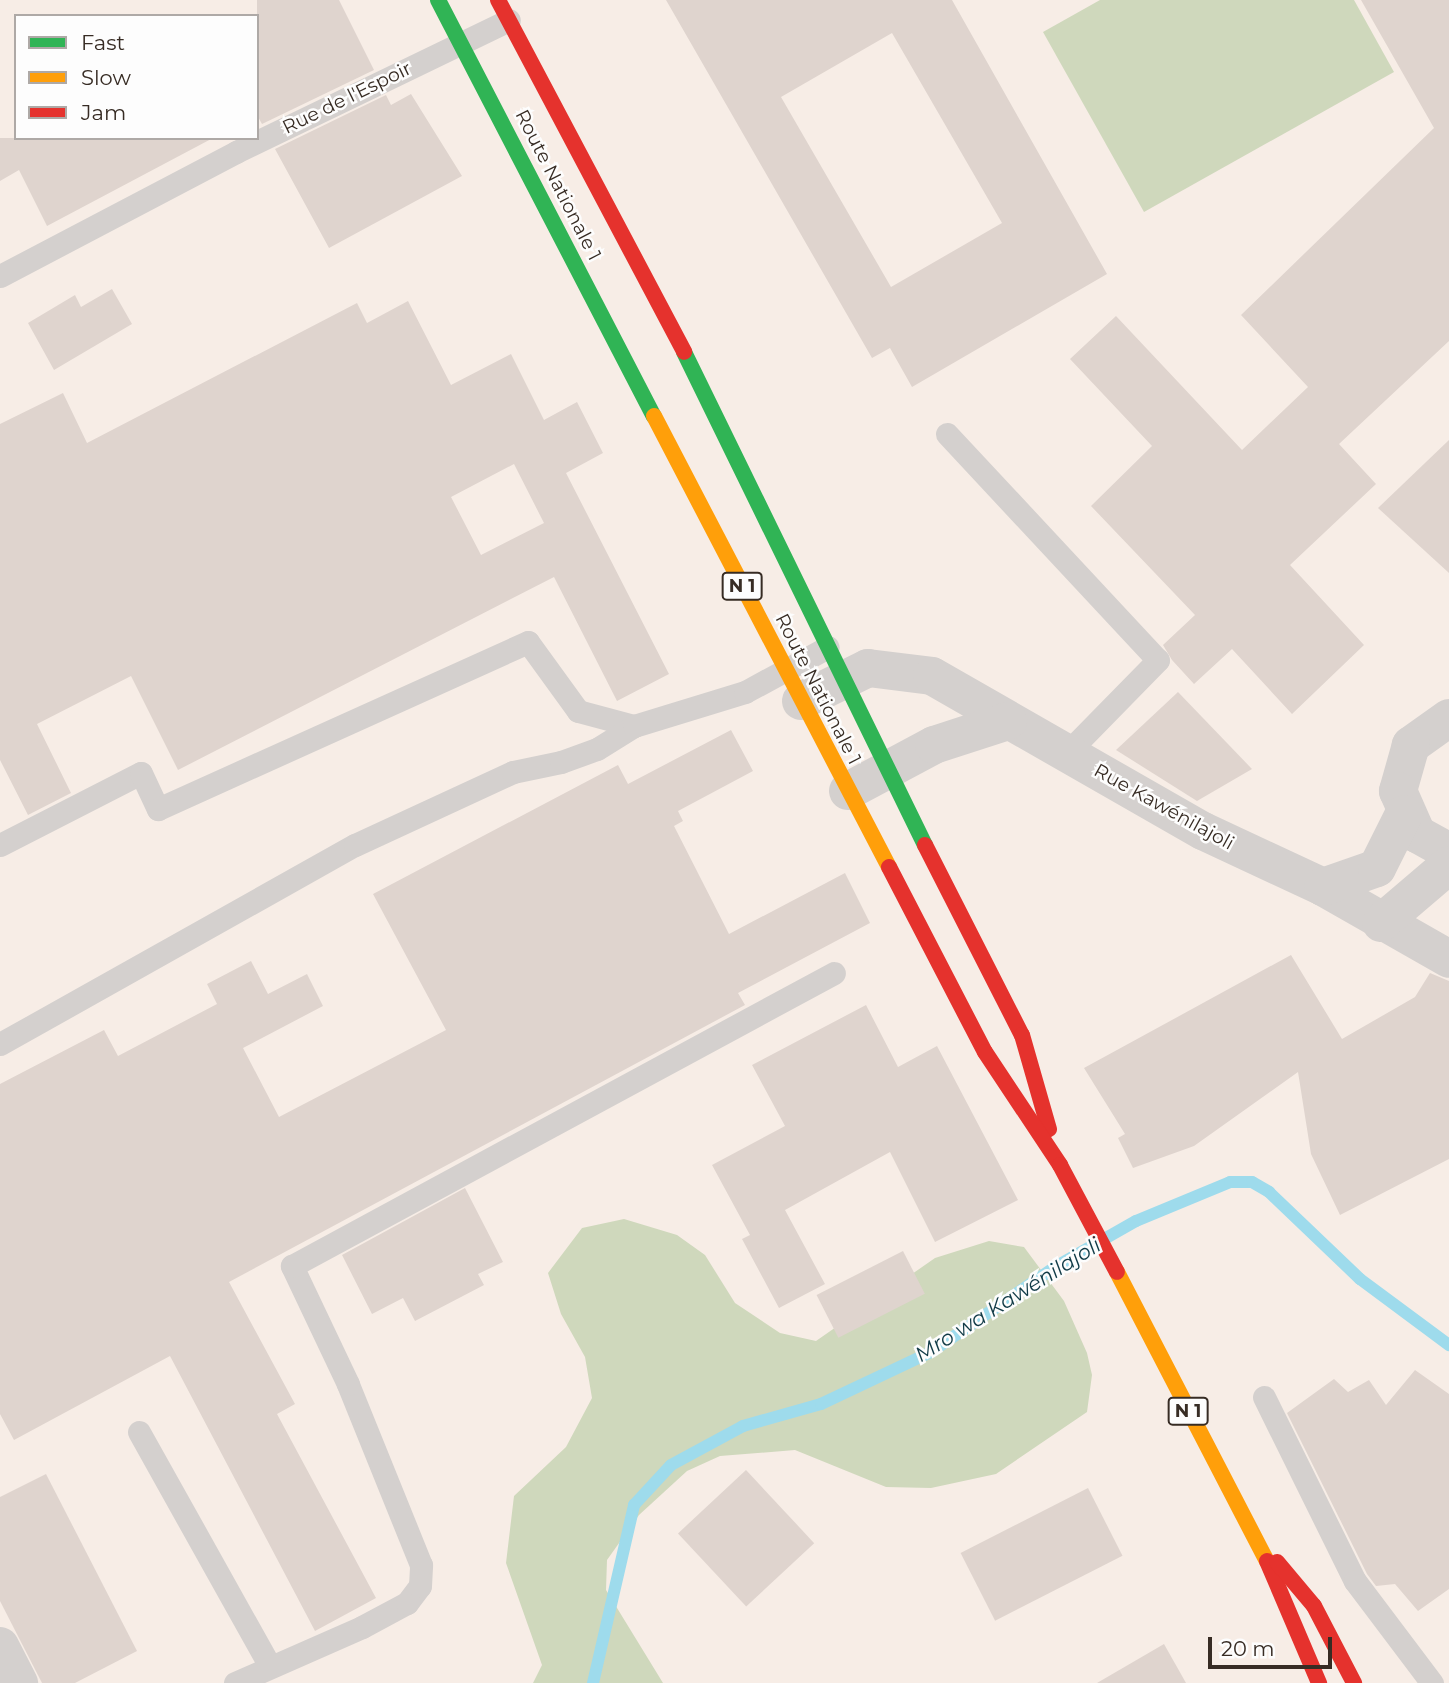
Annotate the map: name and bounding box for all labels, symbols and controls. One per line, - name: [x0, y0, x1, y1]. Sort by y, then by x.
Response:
- legend: [14, 14, 259, 140]
- text: Fast: [81, 30, 125, 55]
- street label: Rue de l'Espoir: [279, 57, 415, 139]
- text: Slow: [81, 65, 131, 90]
- text: Jam: [81, 100, 126, 125]
- street label: Route Nationale 1: [510, 106, 606, 264]
- road number: N 1: [721, 572, 763, 600]
- street label: Route Nationale 1: [770, 610, 866, 768]
- street label: Rue Kawénilajoli: [1090, 759, 1238, 855]
- water label: Mro wa Kawénilajoli: [910, 1233, 1106, 1367]
- road number: N 1: [1167, 1396, 1209, 1426]
- scale bar: [1211, 1624, 1335, 1668]
- text: 20 m: [1221, 1636, 1275, 1661]

